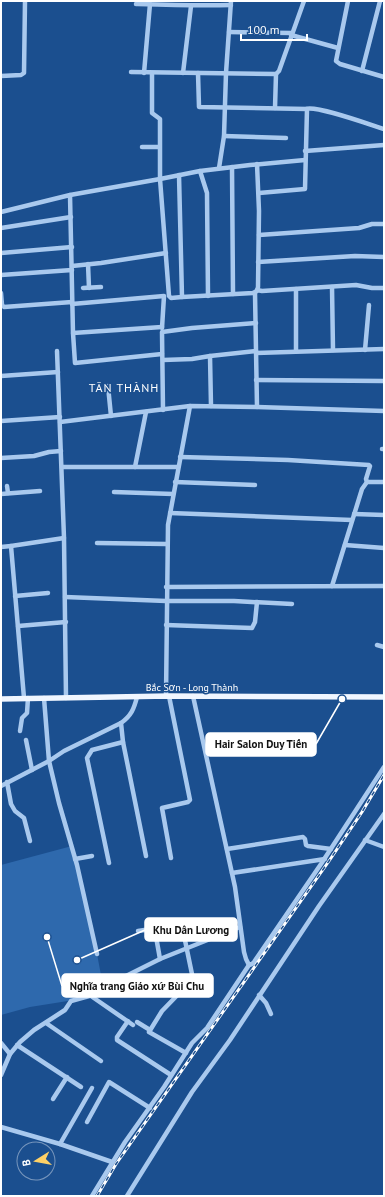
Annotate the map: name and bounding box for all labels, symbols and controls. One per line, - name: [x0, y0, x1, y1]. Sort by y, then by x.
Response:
- scale bar: [241, 16, 307, 42]
- text: 100 m: [247, 22, 280, 37]
- district label: TÂN THÀNH: [89, 380, 159, 395]
- street label: Bắc Sơn - Long Thành: [146, 681, 238, 694]
- callout: Hair Salon Duy Tiến: [206, 733, 316, 756]
- text: Hair Salon Duy Tiến: [215, 737, 307, 751]
- callout: Khu Dân Lương: [145, 918, 237, 941]
- text: Khu Dân Lương: [153, 923, 229, 937]
- callout: Nghĩa trang Giáo xứ Bùi Chu: [62, 974, 213, 997]
- text: Nghĩa trang Giáo xứ Bùi Chu: [70, 979, 204, 993]
- north arrow: [16, 1141, 56, 1181]
- text: B: [19, 1158, 34, 1167]

